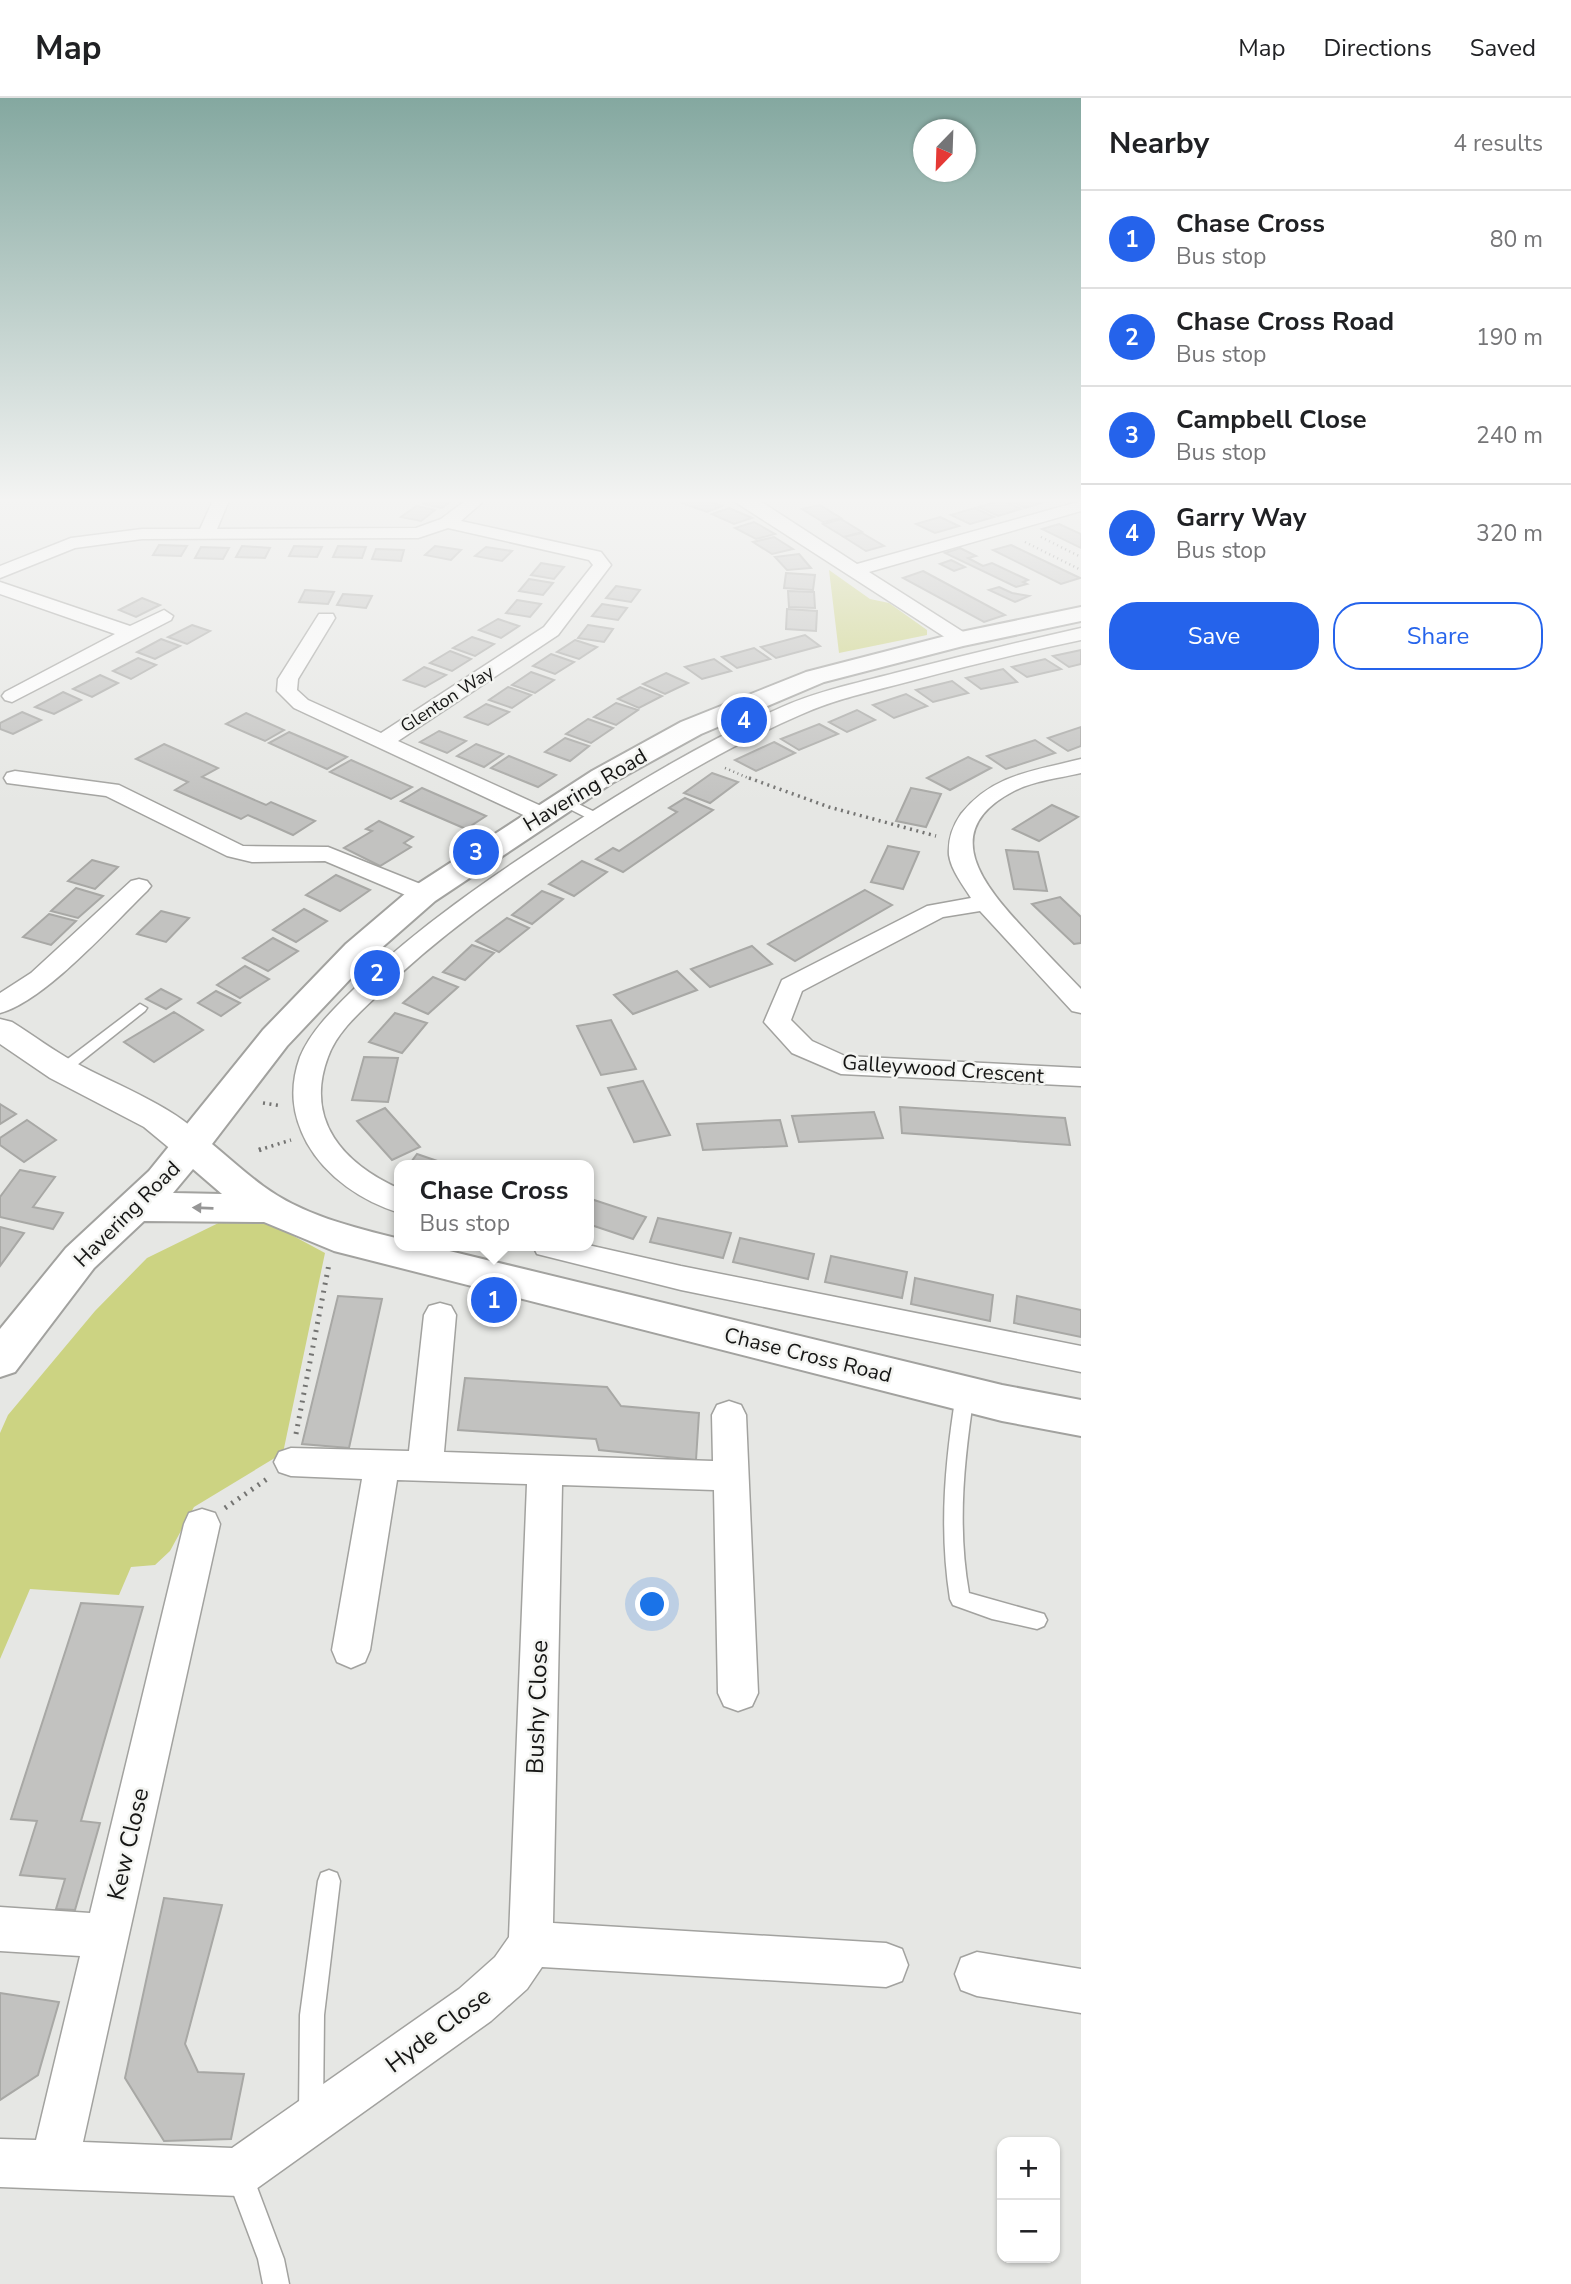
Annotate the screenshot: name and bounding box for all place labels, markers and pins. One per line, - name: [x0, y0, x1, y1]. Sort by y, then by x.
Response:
- pin: 4: [721, 694, 767, 746]
- pin: 3: [453, 826, 499, 878]
- pin: 2: [354, 947, 400, 999]
- pin: 1: [471, 1274, 517, 1326]

